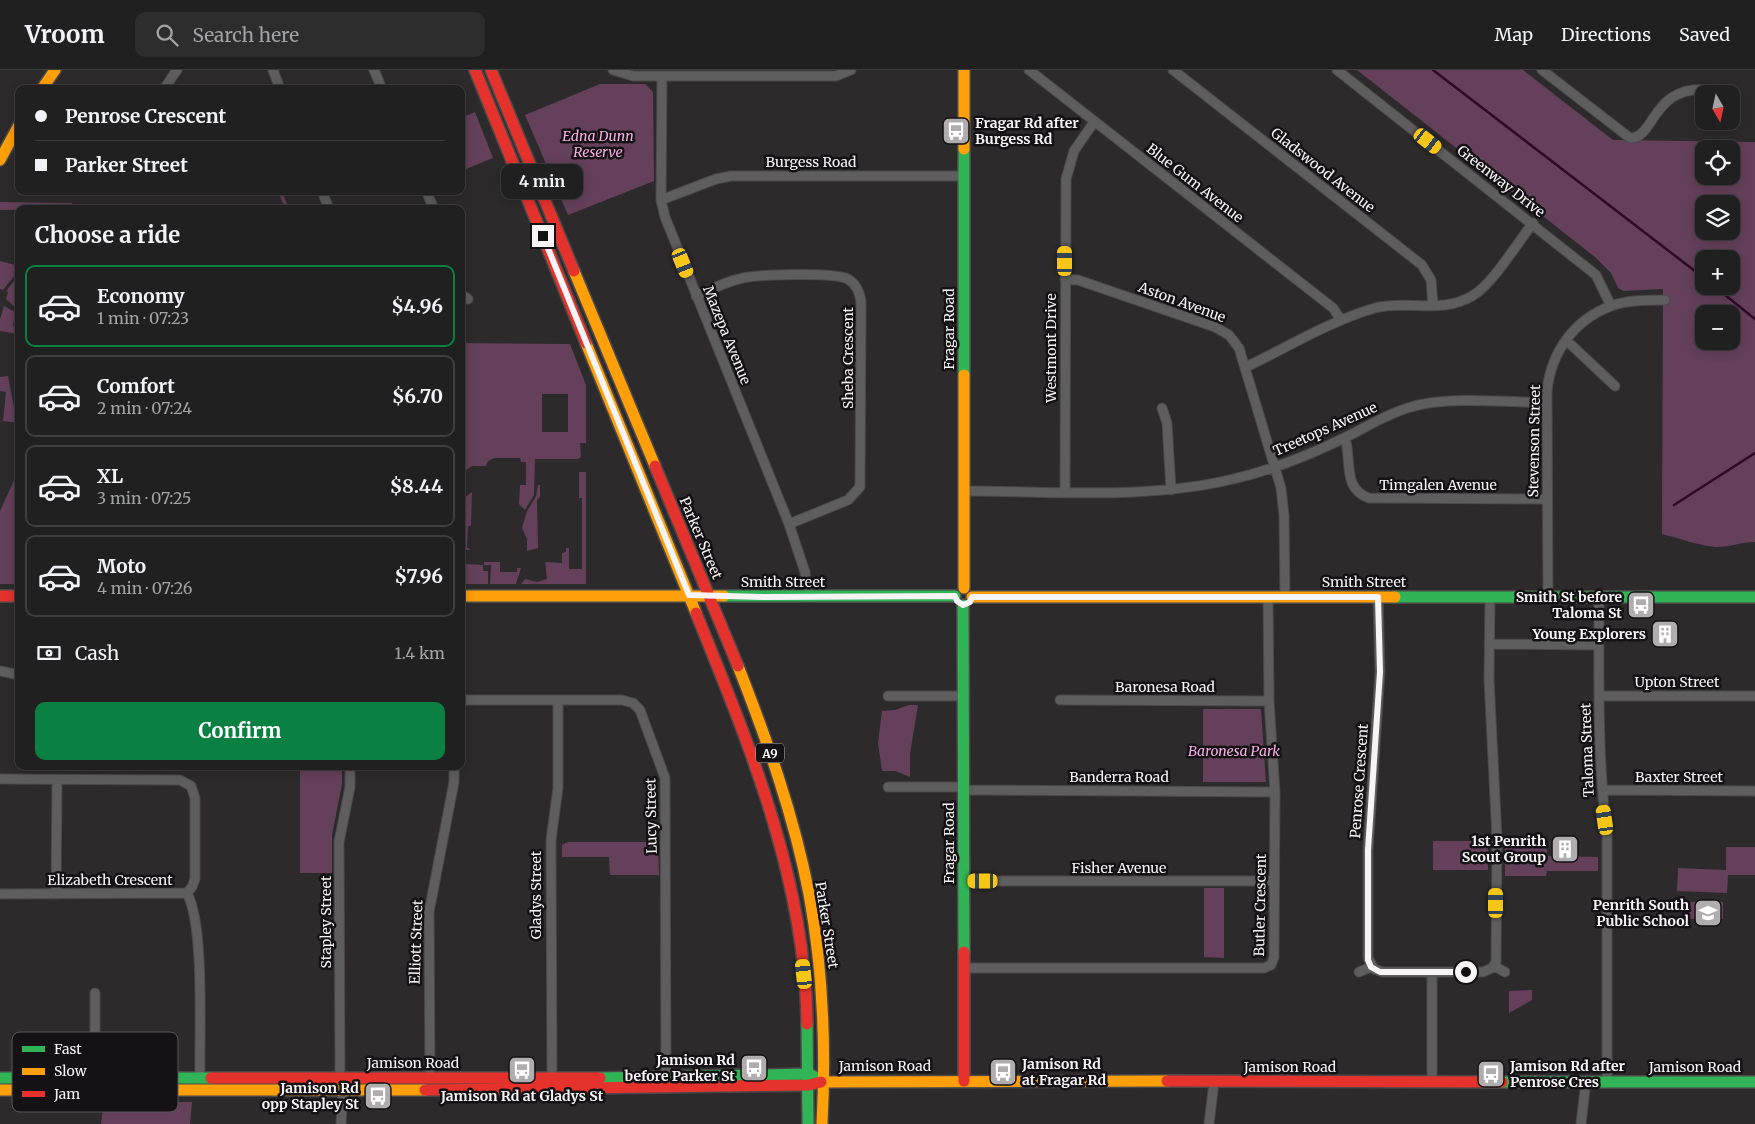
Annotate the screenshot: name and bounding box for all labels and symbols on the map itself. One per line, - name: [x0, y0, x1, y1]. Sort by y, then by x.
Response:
- north arrow: [1695, 85, 1740, 130]
- place label: Fragar Rd after Burgess Rd: [975, 114, 1079, 148]
- bus stop icon: Fragar Rd after Burgess Rd: [941, 116, 971, 146]
- street label: Gladswood Avenue: [1267, 124, 1379, 216]
- car: [1411, 126, 1444, 156]
- park label: Edna Dunn Reserve: [562, 127, 634, 161]
- street label: Blue Gum Avenue: [1143, 140, 1247, 226]
- street label: Greenway Drive: [1453, 141, 1549, 221]
- street label: Burgess Road: [766, 153, 857, 171]
- callout: 4 min: [502, 164, 584, 198]
- route end: [532, 225, 554, 247]
- car: [670, 246, 695, 280]
- car: [1057, 246, 1072, 276]
- street label: Aston Avenue: [1135, 277, 1228, 326]
- street label: Mazepa Avenue: [699, 283, 755, 387]
- street label: Fragar Road: [940, 288, 958, 370]
- street label: Westmont Drive: [1042, 293, 1060, 404]
- street label: Sheba Crescent: [839, 306, 857, 409]
- street label: Stevenson Street: [1524, 384, 1544, 498]
- street label: Treetops Avenue: [1270, 398, 1380, 460]
- street label: Timgalen Avenue: [1379, 476, 1497, 494]
- street label: Parker Street: [676, 494, 727, 582]
- street label: Smith Street: [741, 573, 826, 591]
- street label: Smith Street: [1322, 573, 1407, 591]
- place label: Smith St before Taloma St: [1516, 588, 1622, 622]
- bus stop icon: Smith St before Taloma St: [1626, 590, 1656, 620]
- building icon: Young Explorers: [1650, 619, 1680, 649]
- place label: Young Explorers: [1531, 625, 1646, 643]
- street label: Upton Street: [1635, 673, 1720, 691]
- street label: Baronesa Road: [1115, 678, 1216, 696]
- street label: Taloma Street: [1576, 702, 1598, 797]
- street label: Penrose Crescent: [1346, 722, 1372, 839]
- park label: Baronesa Park: [1188, 742, 1280, 760]
- road number: A9: [756, 744, 784, 762]
- street label: Banderra Road: [1069, 768, 1169, 786]
- street label: Baxter Street: [1635, 768, 1723, 786]
- street label: Lucy Street: [641, 777, 661, 854]
- street label: Fragar Road: [940, 802, 958, 884]
- car: [1595, 804, 1614, 836]
- place label: 1st Penrith Scout Group: [1462, 832, 1547, 866]
- building icon: 1st Penrith Scout Group: [1550, 834, 1580, 864]
- street label: Gladys Street: [527, 850, 545, 939]
- street label: Butler Crescent: [1250, 853, 1270, 957]
- street label: Fisher Avenue: [1072, 859, 1166, 877]
- street label: Elizabeth Crescent: [47, 871, 173, 889]
- car: [968, 874, 998, 889]
- street label: Stapley Street: [317, 875, 335, 968]
- street label: Parker Street: [811, 880, 843, 970]
- car: [1488, 888, 1503, 918]
- place label: Penrith South Public School: [1593, 896, 1690, 930]
- school or university icon: Penrith South Public School: [1693, 898, 1723, 928]
- street label: Elliott Street: [406, 899, 426, 985]
- car: [794, 958, 813, 990]
- route start: [1455, 961, 1477, 983]
- legend: [12, 1032, 178, 1112]
- text: Fast: [54, 1040, 82, 1058]
- place label: Jamison Rd before Parker St: [625, 1051, 735, 1085]
- bus stop icon: Jamison Rd before Parker St: [739, 1053, 769, 1083]
- street label: Jamison Road: [366, 1054, 460, 1072]
- bus stop icon: Jamison Rd at Gladys St: [507, 1055, 537, 1085]
- place label: Jamison Rd at Fragar Rd: [1021, 1055, 1107, 1089]
- street label: Jamison Road: [838, 1057, 932, 1075]
- bus stop icon: Jamison Rd at Fragar Rd: [988, 1057, 1018, 1087]
- place label: Jamison Rd after Penrose Cres: [1509, 1057, 1625, 1091]
- street label: Jamison Road: [1243, 1058, 1337, 1076]
- street label: Jamison Road: [1648, 1058, 1742, 1076]
- bus stop icon: Jamison Rd after Penrose Cres: [1476, 1059, 1506, 1089]
- text: Slow: [54, 1062, 87, 1080]
- place label: Jamison Rd opp Stapley St: [262, 1079, 359, 1113]
- bus stop icon: Jamison Rd opp Stapley St: [363, 1081, 393, 1111]
- text: Jam: [53, 1085, 80, 1103]
- place label: Jamison Rd at Gladys St: [440, 1087, 604, 1105]

